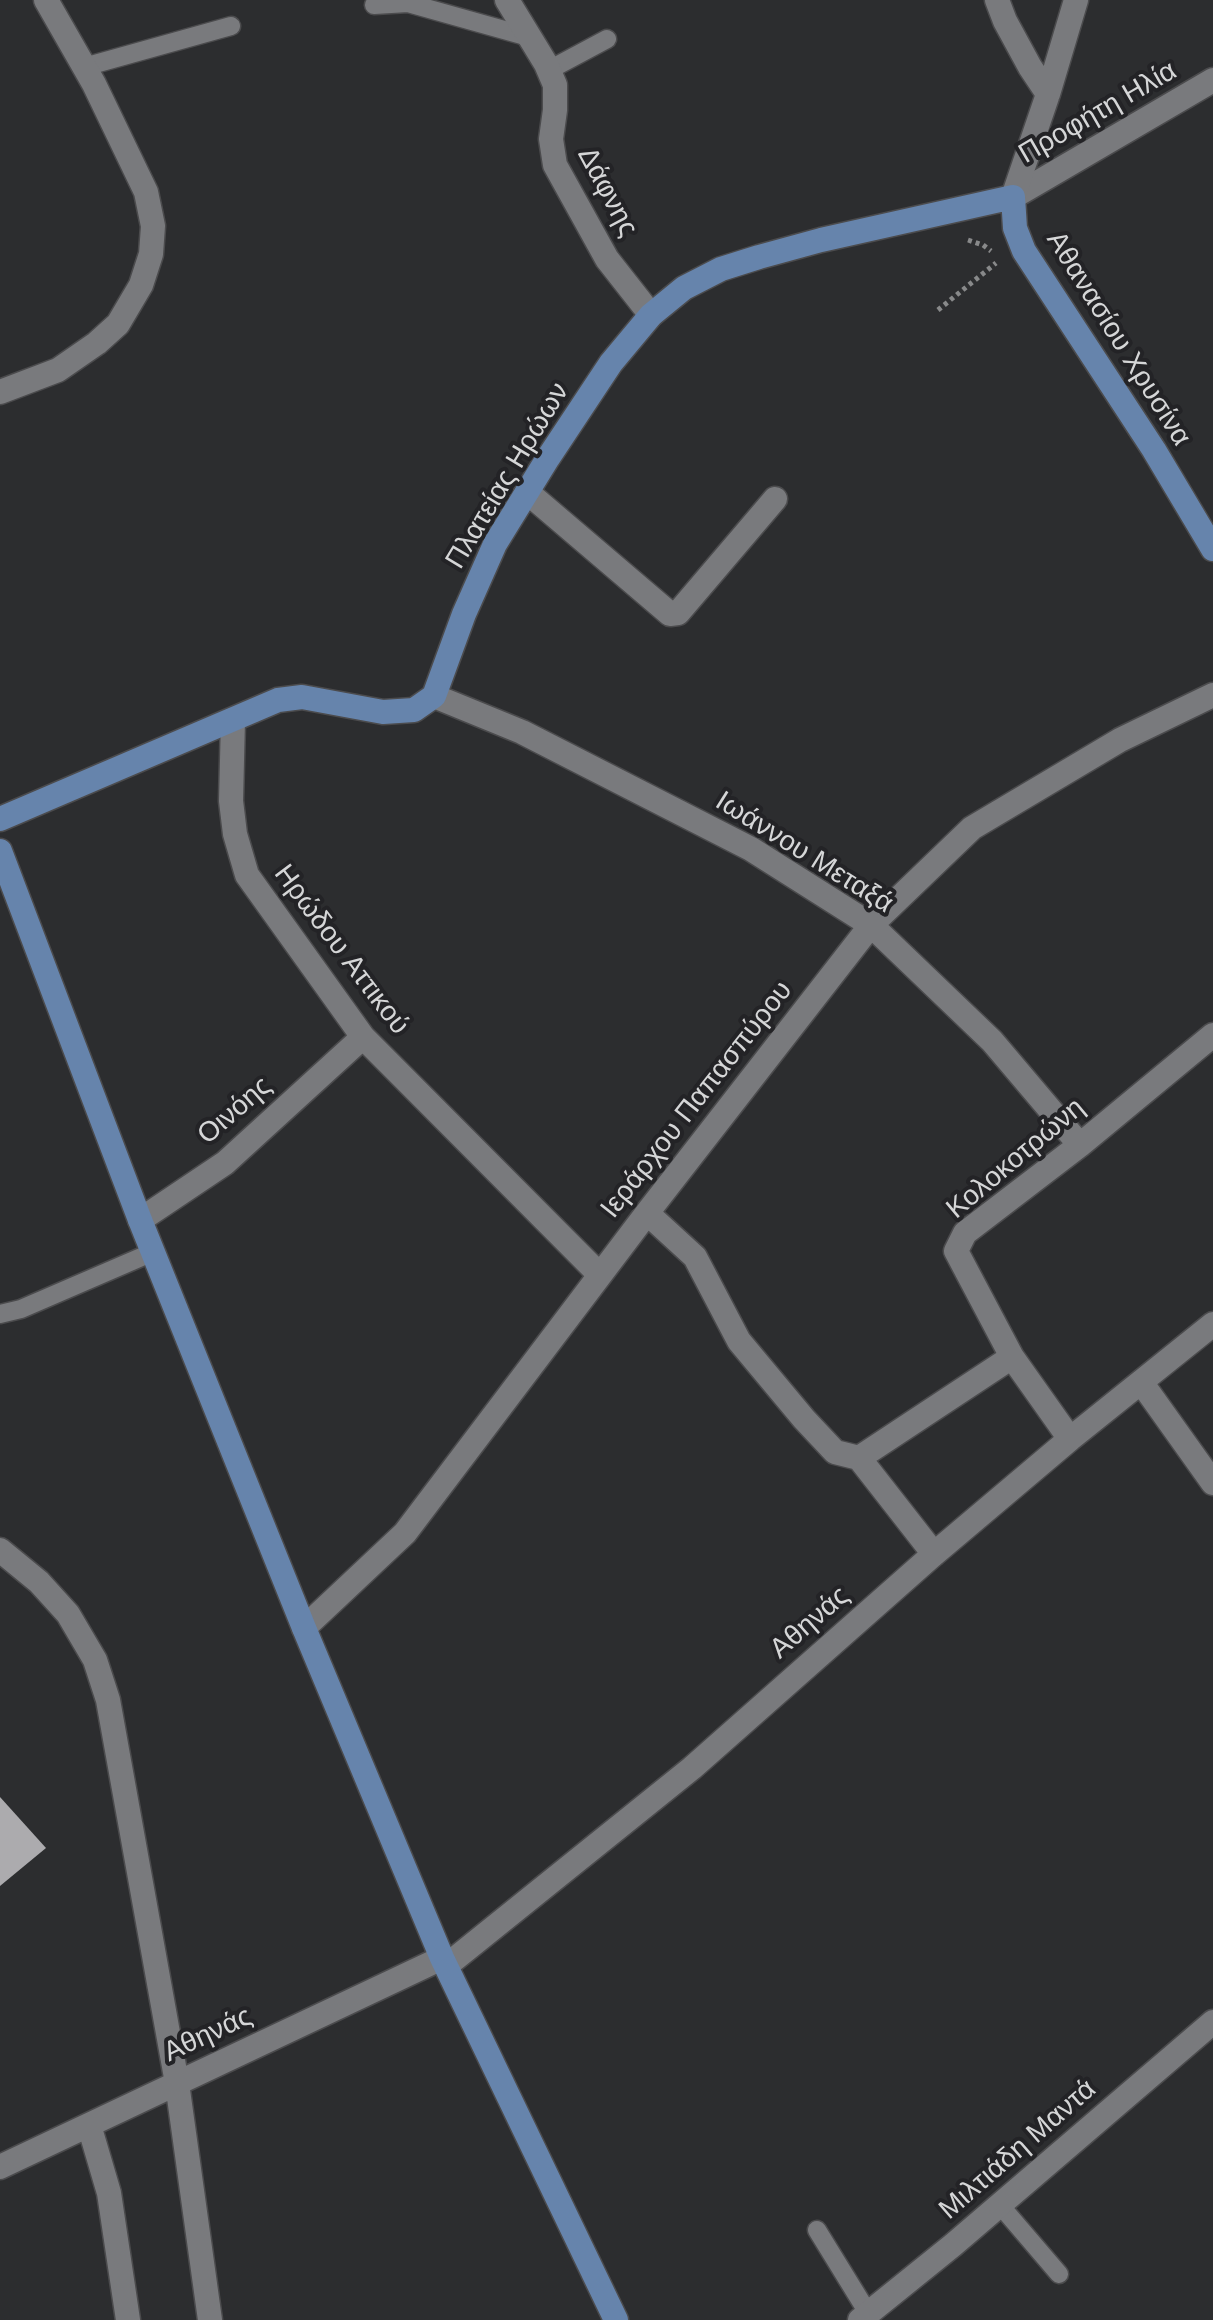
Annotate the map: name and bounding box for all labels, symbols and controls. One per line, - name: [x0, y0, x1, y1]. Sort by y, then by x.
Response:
- street label: Προφήτη Ηλία: [1013, 54, 1183, 172]
- street label: Δάφνης: [570, 142, 644, 242]
- street label: Αθανασίου Χρυσίνα: [1038, 226, 1198, 452]
- street label: Πλατείας Ηρώων: [439, 377, 577, 575]
- street label: Ιωάννου Μεταξά: [709, 785, 899, 921]
- street label: Ηρώδου Αττικού: [266, 859, 416, 1041]
- street label: Ιεράρχου Παπασπύρου: [594, 975, 800, 1225]
- street label: Οινόης: [191, 1070, 279, 1152]
- street label: Κολοκοτρώνη: [940, 1092, 1092, 1226]
- street label: Αθηνάς: [764, 1580, 856, 1666]
- street label: Αθηνάς: [159, 2000, 257, 2070]
- street label: Μιλτιάδη Μαντά: [933, 2073, 1103, 2227]

